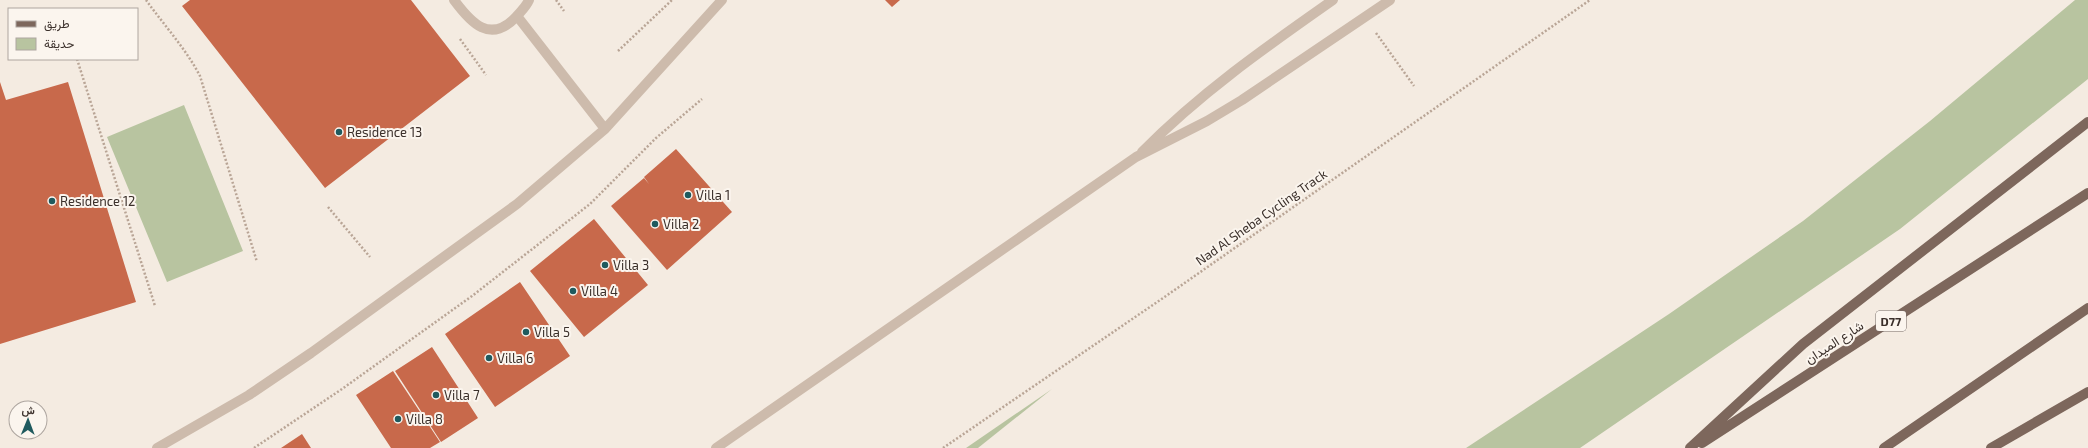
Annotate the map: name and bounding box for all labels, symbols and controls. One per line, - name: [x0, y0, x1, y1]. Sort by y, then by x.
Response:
- legend: [8, 8, 138, 60]
- text: طريق: [44, 16, 70, 32]
- text: حديقة: [44, 36, 74, 51]
- place label: Residence 13: [347, 124, 422, 140]
- marker: Residence 13: [334, 127, 344, 137]
- street label: Nad Al Sheba Cycling Track: [1192, 165, 1330, 269]
- place label: Villa 1: [696, 187, 730, 203]
- marker: Villa 1: [683, 190, 693, 200]
- place label: Residence 12: [60, 193, 135, 209]
- marker: Residence 12: [47, 196, 57, 206]
- place label: Villa 2: [663, 216, 699, 232]
- marker: Villa 2: [650, 219, 660, 229]
- place label: Villa 3: [613, 257, 649, 273]
- marker: Villa 3: [600, 260, 610, 270]
- place label: Villa 4: [581, 283, 618, 299]
- marker: Villa 4: [568, 286, 578, 296]
- road number: D77: [1876, 311, 1906, 331]
- street label: شارع الميدان: [1802, 317, 1867, 369]
- place label: Villa 5: [534, 324, 570, 340]
- marker: Villa 5: [521, 327, 531, 337]
- place label: Villa 6: [497, 350, 533, 366]
- marker: Villa 6: [484, 353, 494, 363]
- place label: Villa 7: [444, 387, 480, 403]
- marker: Villa 7: [431, 390, 441, 400]
- north arrow: [8, 400, 48, 440]
- text: ش: [21, 403, 35, 417]
- place label: Villa 8: [406, 411, 443, 427]
- marker: Villa 8: [393, 414, 403, 424]

